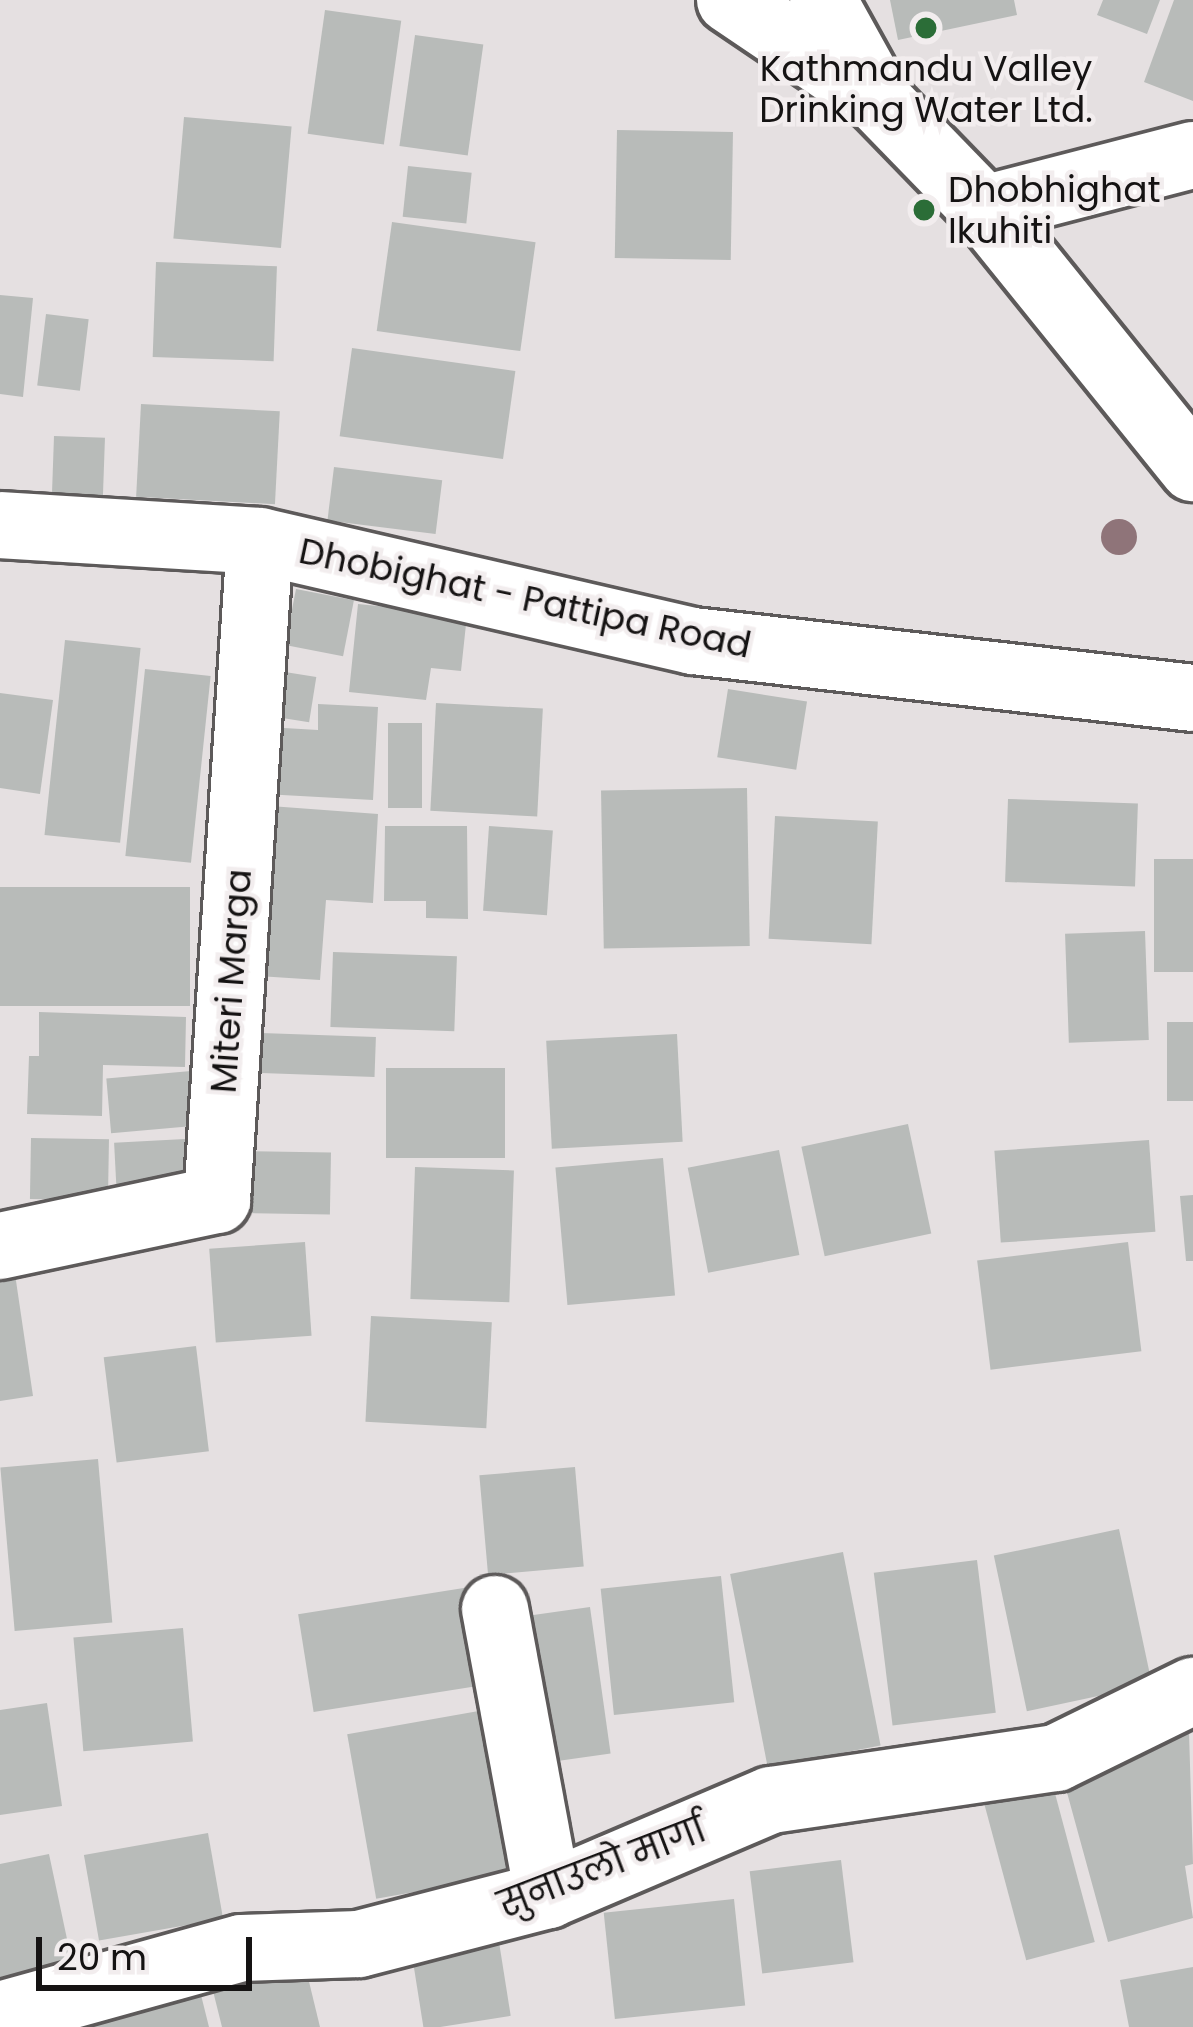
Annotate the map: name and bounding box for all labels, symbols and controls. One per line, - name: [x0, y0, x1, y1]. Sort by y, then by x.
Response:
- marker: Kathmandu Valley Drinking Water Ltd.: [913, 15, 939, 41]
- place label: Kathmandu Valley Drinking Water Ltd.: [759, 46, 1093, 131]
- place label: Dhobhighat Ikuhiti: [948, 167, 1161, 252]
- marker: Dhobhighat Ikuhiti: [911, 197, 937, 223]
- street label: Dhobighat - Pattipa Road: [295, 529, 755, 667]
- street label: Miteri Marga: [202, 867, 260, 1095]
- street label: सुनाउलो मार्गा: [492, 1808, 712, 1926]
- scale bar: [42, 1913, 258, 1987]
- text: 20 m: [57, 1932, 147, 1983]

